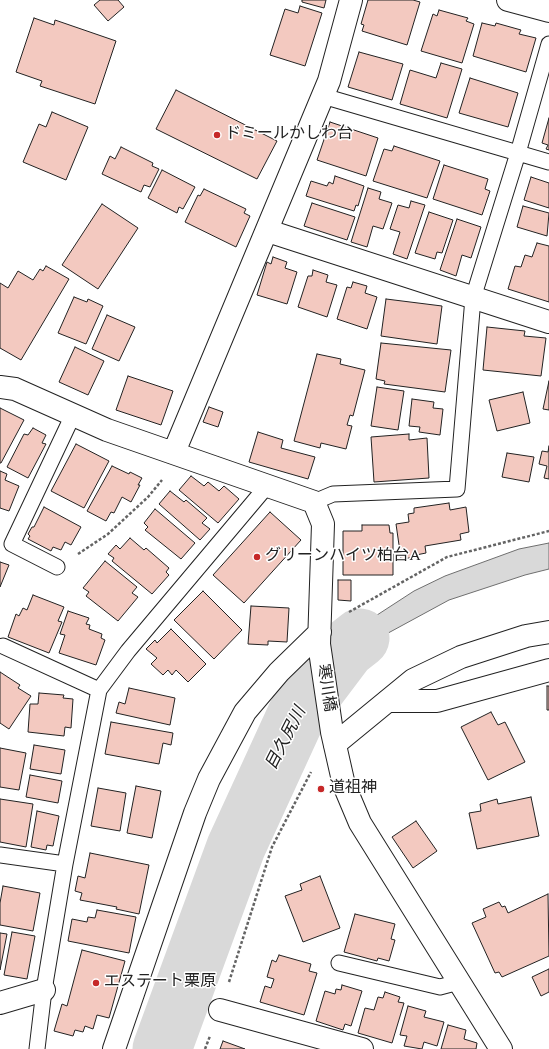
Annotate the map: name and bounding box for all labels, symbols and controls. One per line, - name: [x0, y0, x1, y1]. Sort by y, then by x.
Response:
- place label: ドミールかしわ台: [225, 125, 353, 145]
- marker: ドミールかしわ台: [212, 130, 222, 140]
- place label: グリーンハイツ柏台A: [265, 547, 421, 567]
- marker: グリーンハイツ柏台A: [252, 552, 262, 562]
- street label: 寒川橋: [312, 663, 338, 713]
- water label: 目久尻川: [262, 704, 312, 774]
- place label: 道祖神: [329, 779, 377, 799]
- marker: 道祖神: [316, 784, 326, 794]
- place label: エステート栗原: [104, 973, 216, 993]
- marker: エステート栗原: [91, 978, 101, 988]

